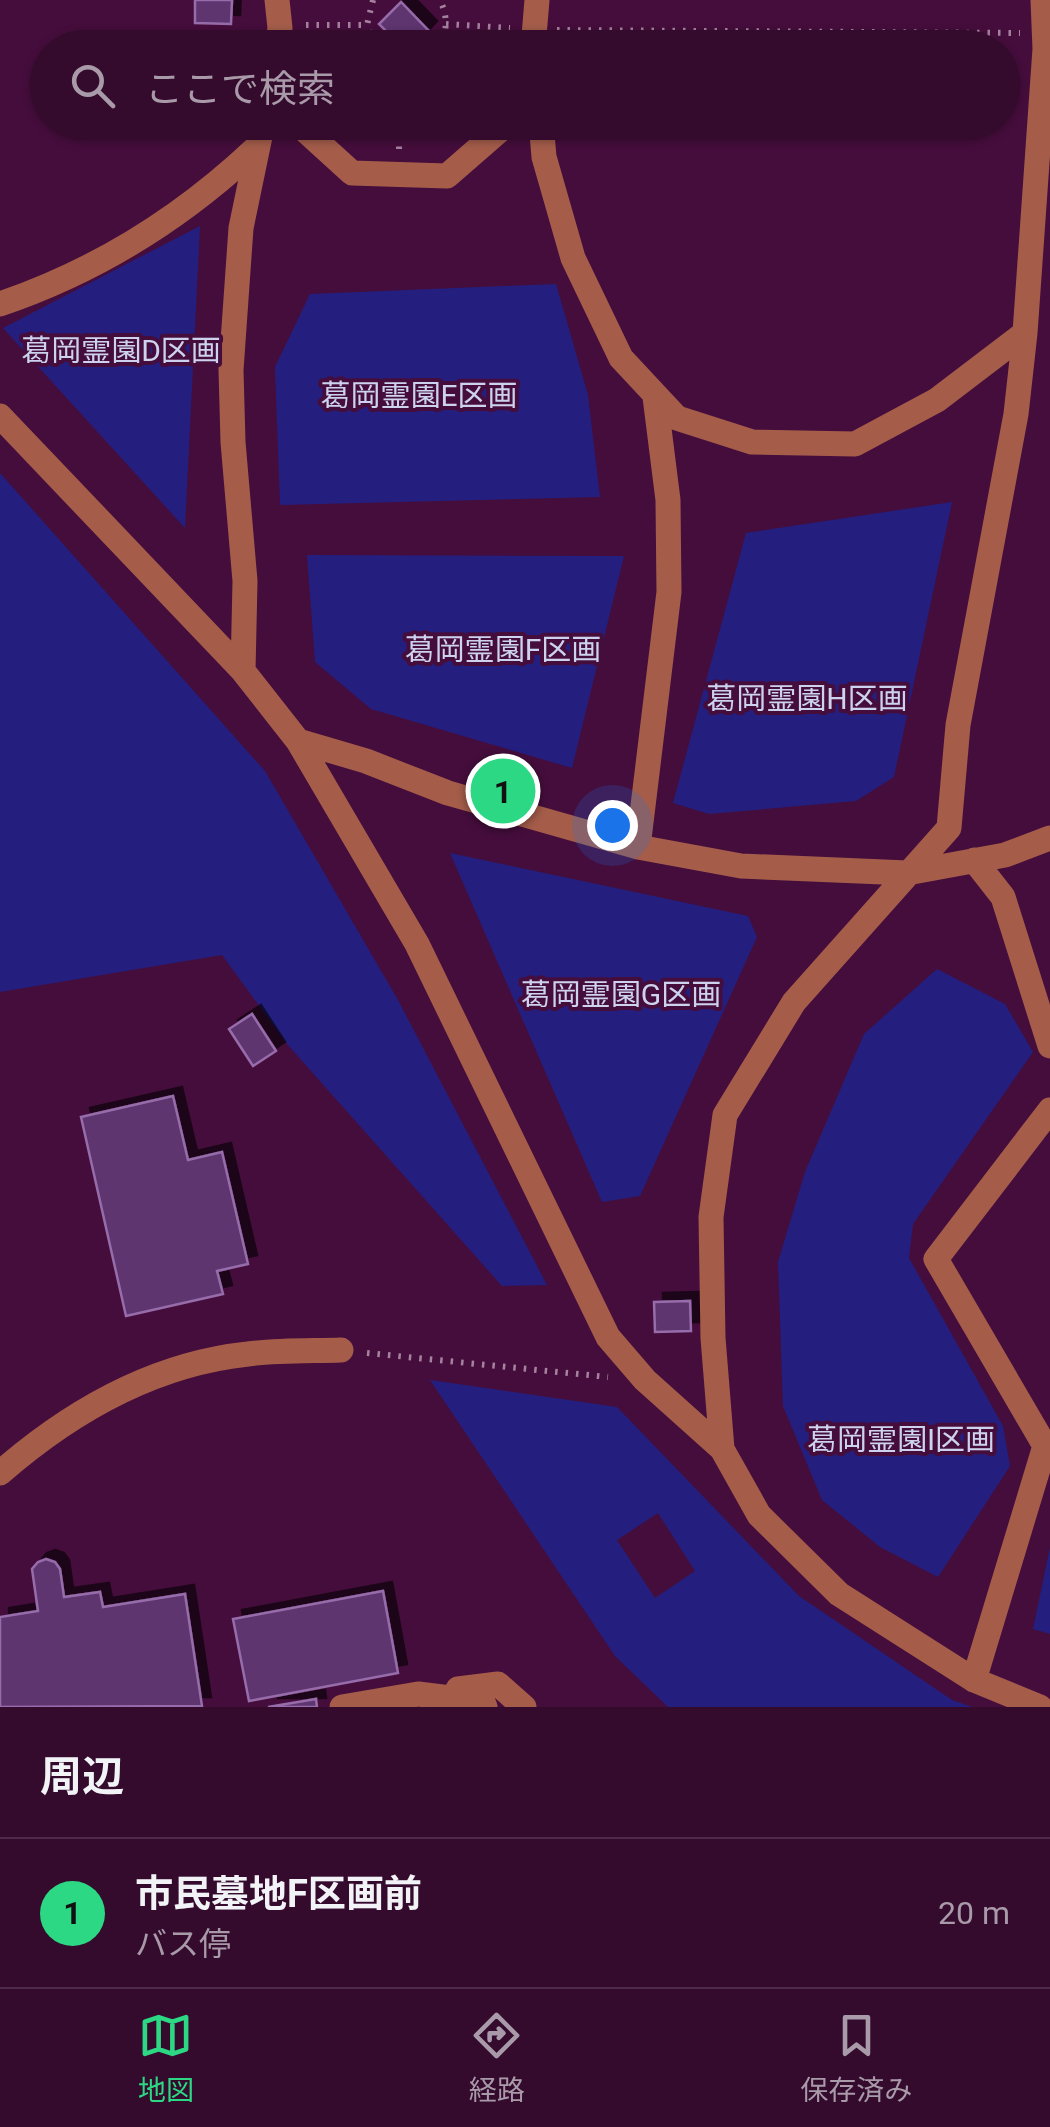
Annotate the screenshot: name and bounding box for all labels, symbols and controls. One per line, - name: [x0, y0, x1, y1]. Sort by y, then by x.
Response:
- search box: [30, 30, 1020, 140]
- icon: search: [65, 58, 120, 113]
- text: ここで検索: [145, 67, 335, 111]
- park label: 葛岡霊園D区画: [21, 333, 221, 368]
- park label: 葛岡霊園E区画: [320, 378, 518, 413]
- park label: 葛岡霊園F区画: [405, 632, 601, 667]
- park label: 葛岡霊園H区画: [706, 681, 908, 716]
- pin: 1: [470, 754, 536, 828]
- your location: [587, 800, 638, 851]
- park label: 葛岡霊園G区画: [521, 977, 721, 1012]
- park label: 葛岡霊園I区画: [807, 1422, 995, 1457]
- text: 周辺: [40, 1752, 124, 1801]
- text: 市民墓地F区画前: [135, 1872, 422, 1916]
- text: 1: [63, 1894, 82, 1932]
- text: 20 m: [938, 1894, 1010, 1932]
- text: バス停: [135, 1925, 231, 1963]
- tab: 地図: [138, 2008, 194, 2108]
- tab: 経路: [469, 2008, 525, 2108]
- tab: 保存済み: [800, 2008, 912, 2108]

